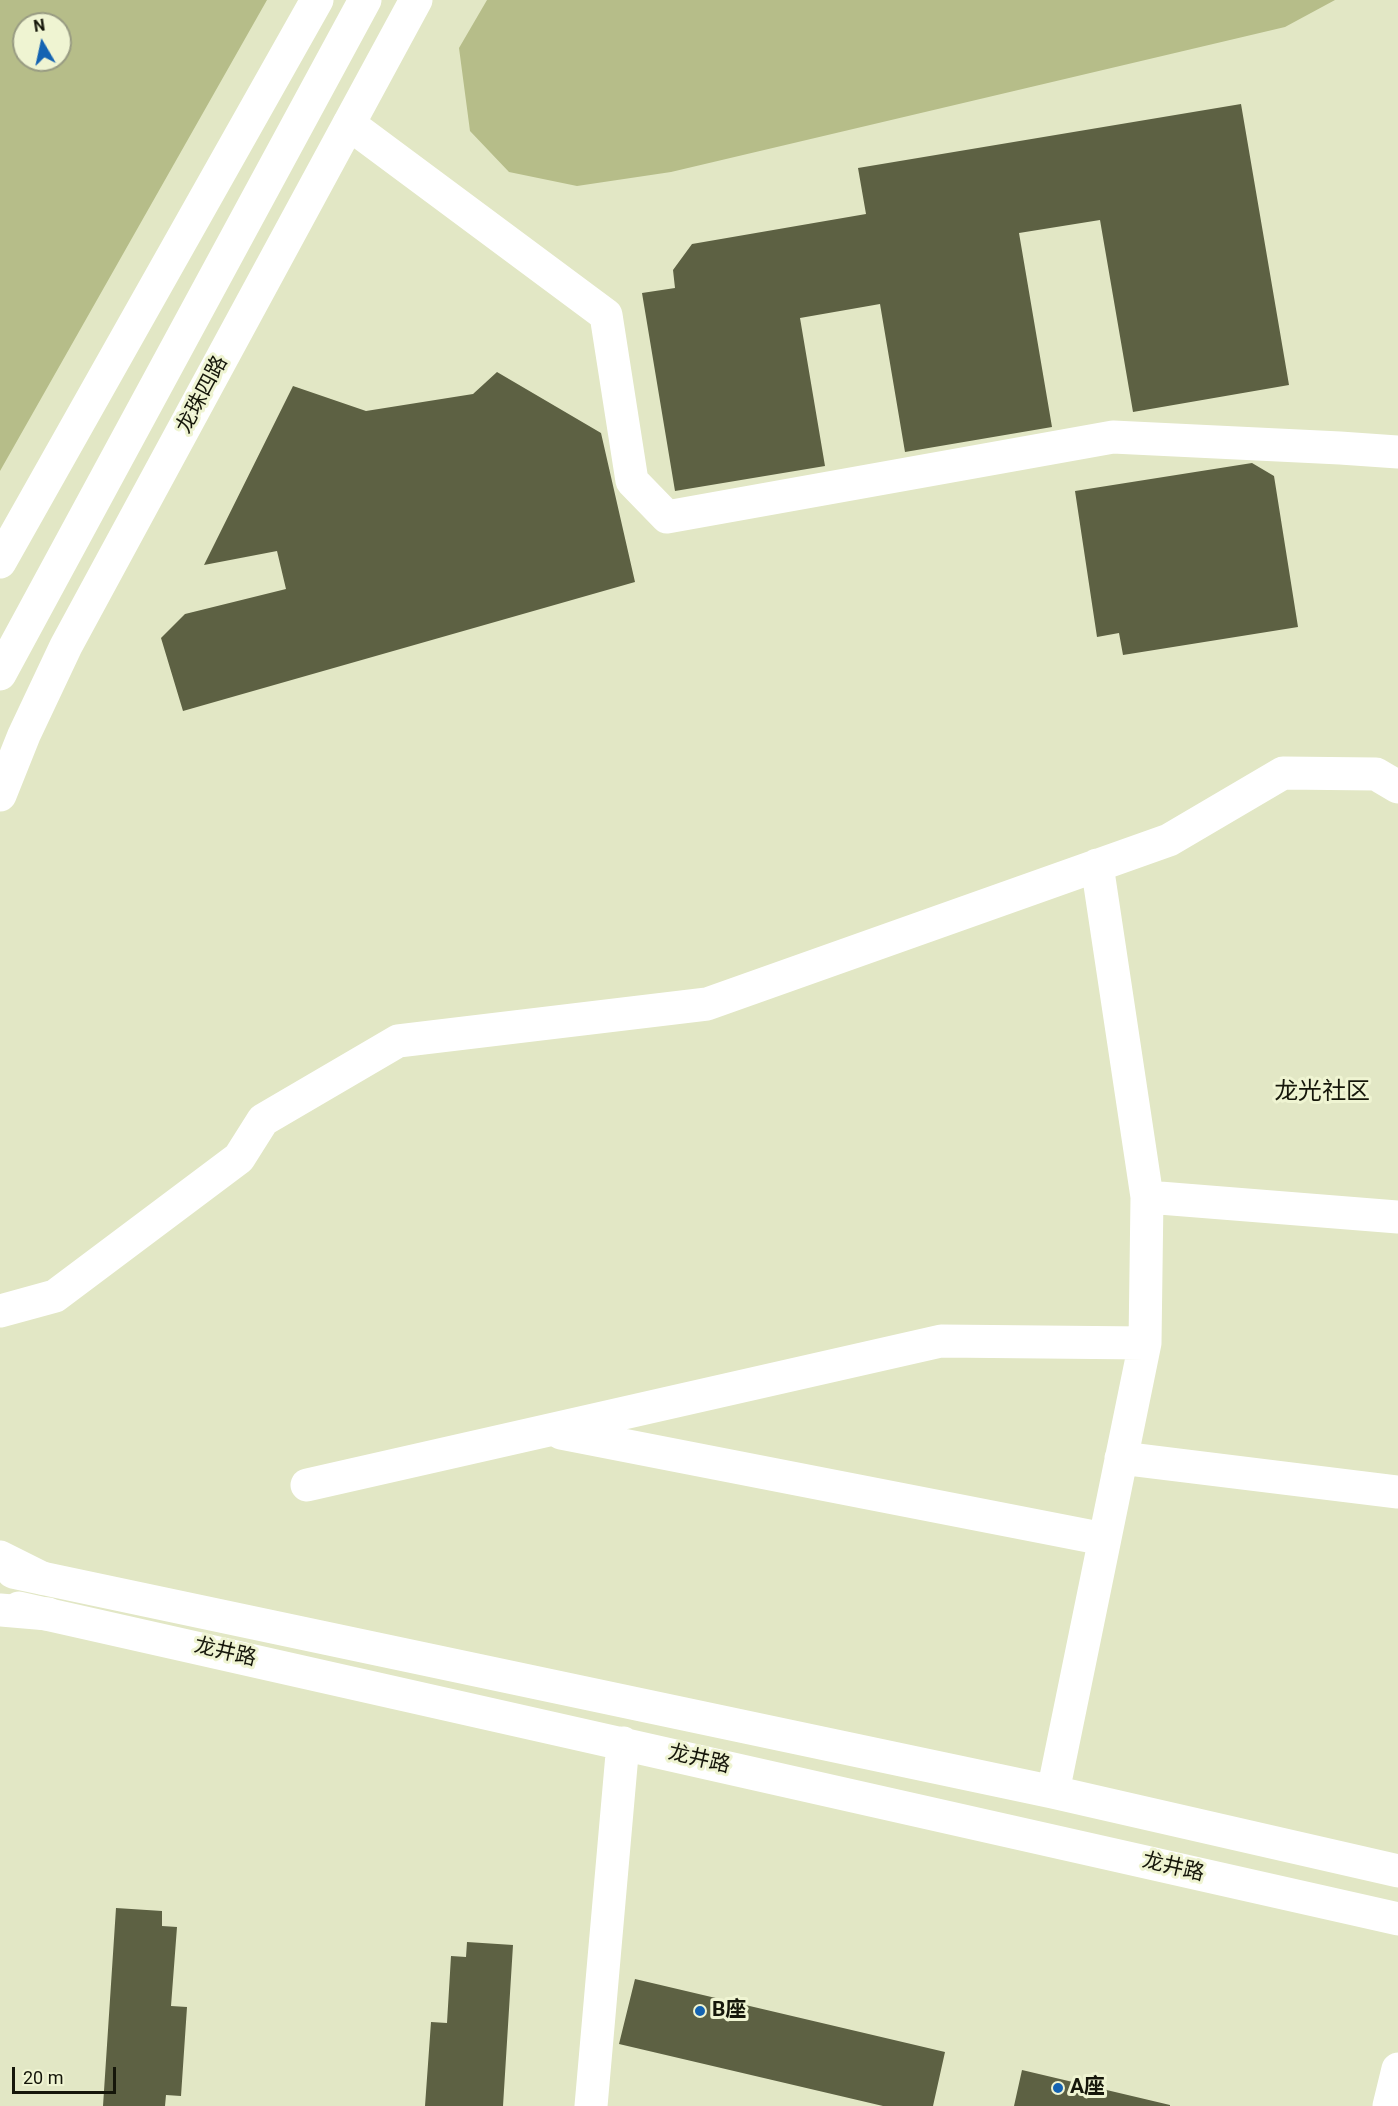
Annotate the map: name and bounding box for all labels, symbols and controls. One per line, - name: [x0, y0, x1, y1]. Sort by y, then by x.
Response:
- north arrow: [12, 12, 72, 72]
- text: N: [32, 15, 46, 36]
- street label: 龙珠四路: [172, 352, 234, 438]
- district label: 龙光社区: [1274, 1079, 1370, 1107]
- street label: 龙井路: [191, 1634, 259, 1672]
- street label: 龙井路: [665, 1741, 733, 1779]
- street label: 龙井路: [1139, 1849, 1207, 1887]
- place label: B座: [712, 1998, 746, 2024]
- marker: B座: [693, 2004, 707, 2018]
- scale bar: [15, 2055, 118, 2093]
- text: 20 m: [23, 2067, 63, 2088]
- place label: A座: [1070, 2075, 1105, 2101]
- marker: A座: [1051, 2081, 1065, 2095]

